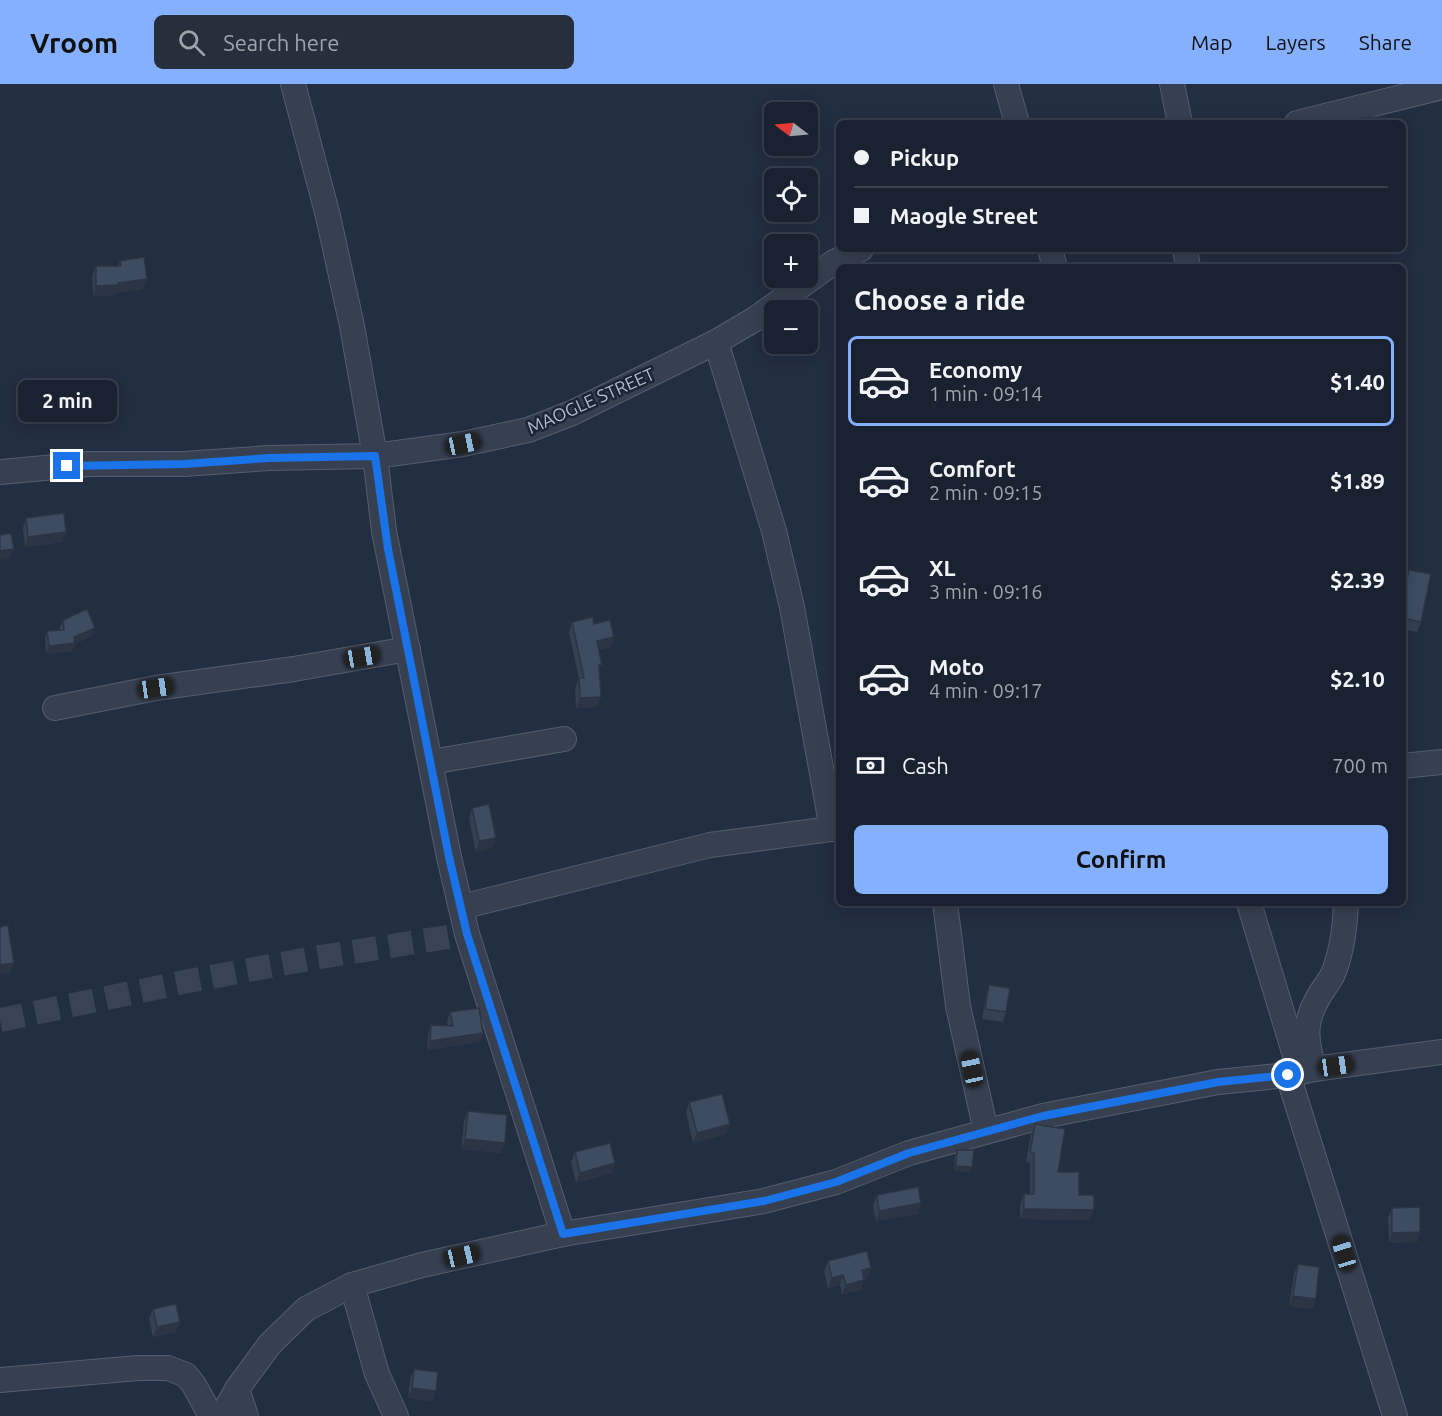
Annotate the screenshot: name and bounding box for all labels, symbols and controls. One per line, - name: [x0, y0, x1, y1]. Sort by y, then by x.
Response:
- search box: [154, 15, 574, 69]
- icon: search: [175, 26, 208, 59]
- text: Vroom: [30, 27, 118, 58]
- text: Search here: [223, 30, 339, 55]
- text: Map: [1191, 30, 1232, 54]
- text: Layers: [1265, 30, 1326, 54]
- text: Share: [1359, 30, 1412, 54]
- north arrow: [764, 102, 818, 156]
- map controls: [764, 102, 818, 354]
- text: Pickup: [890, 145, 959, 170]
- button: locate: [764, 168, 818, 222]
- text: Maogle Street: [890, 203, 1038, 228]
- button: +: [764, 234, 818, 288]
- text: Choose a ride: [854, 285, 1026, 315]
- button: −: [764, 300, 818, 354]
- icon: car: [857, 354, 911, 408]
- text: Economy: [929, 357, 1022, 382]
- street label: MAOGLE STREET: [524, 363, 657, 437]
- text: $1.40: [1330, 369, 1385, 394]
- callout: 2 min: [17, 379, 116, 421]
- text: 1 min · 09:14: [929, 382, 1043, 405]
- text: 2 min: [42, 389, 93, 412]
- car: [444, 431, 482, 457]
- route end: [53, 452, 80, 479]
- icon: car: [857, 453, 911, 507]
- text: Comfort: [929, 456, 1016, 481]
- text: $1.89: [1330, 468, 1385, 493]
- text: 2 min · 09:15: [929, 481, 1043, 504]
- icon: car: [857, 552, 911, 606]
- text: XL: [929, 555, 956, 580]
- text: $2.39: [1330, 567, 1385, 592]
- text: 3 min · 09:16: [929, 580, 1043, 603]
- car: [343, 645, 381, 669]
- icon: car: [857, 651, 911, 705]
- text: Moto: [929, 654, 984, 679]
- text: $2.10: [1330, 666, 1385, 691]
- car: [137, 677, 175, 699]
- text: 4 min · 09:17: [929, 679, 1043, 702]
- icon: cash: [854, 749, 887, 782]
- text: Cash: [902, 753, 949, 778]
- text: 700 m: [1332, 754, 1388, 777]
- button: Confirm: [854, 825, 1388, 894]
- car: [959, 1050, 985, 1088]
- car: [1317, 1055, 1355, 1077]
- route start: [1274, 1061, 1301, 1088]
- car: [1330, 1233, 1358, 1273]
- car: [442, 1243, 482, 1269]

